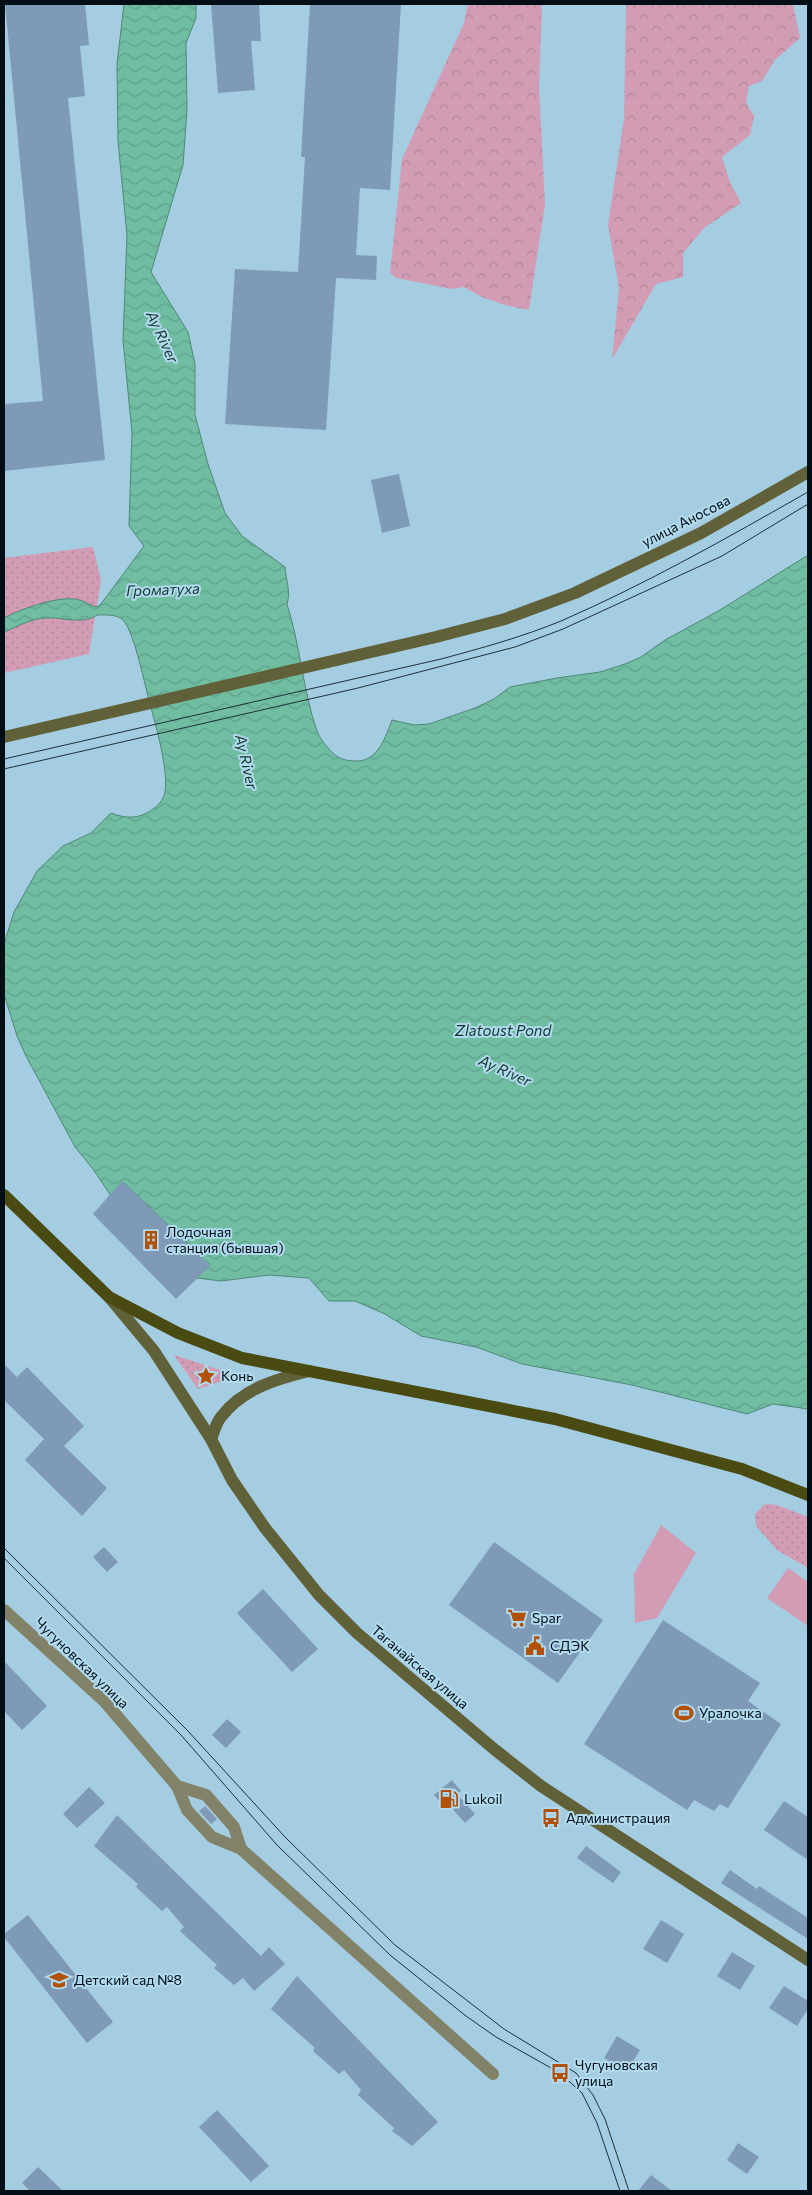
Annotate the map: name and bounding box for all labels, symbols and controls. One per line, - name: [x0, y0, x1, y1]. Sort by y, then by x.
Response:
- water label: Ay River: [143, 307, 183, 366]
- street label: улица Аносова: [639, 491, 733, 550]
- water label: Громатуха: [126, 579, 200, 599]
- water label: Ay River: [232, 732, 262, 792]
- water label: Zlatoust Pond: [454, 1021, 552, 1039]
- water label: Ay River: [475, 1050, 535, 1090]
- place label: Лодочная станция (бывшая): [166, 1223, 284, 1256]
- building icon: Лодочная станция (бывшая): [140, 1229, 162, 1251]
- place icon: Конь: [195, 1365, 217, 1387]
- place label: Конь: [221, 1367, 253, 1384]
- supermarket icon: Spar: [506, 1607, 528, 1629]
- place label: Spar: [532, 1609, 562, 1626]
- street label: Чугуновская улица: [32, 1614, 133, 1712]
- street label: Таганайская улица: [368, 1621, 472, 1712]
- public building icon: СДЭК: [524, 1635, 546, 1657]
- place label: СДЭК: [550, 1637, 590, 1654]
- sports icon: Уралочка: [673, 1702, 695, 1724]
- place label: Уралочка: [699, 1704, 762, 1721]
- fuel station icon: Lukoil: [438, 1788, 460, 1810]
- place label: Lukoil: [464, 1790, 503, 1807]
- bus stop icon: Администрация: [540, 1807, 562, 1829]
- place label: Администрация: [566, 1809, 670, 1826]
- school or university icon: Детский сад №8: [48, 1969, 70, 1991]
- place label: Детский сад №8: [74, 1971, 182, 1988]
- place label: Чугуновская улица: [575, 2056, 658, 2089]
- bus stop icon: Чугуновская улица: [549, 2062, 571, 2084]

